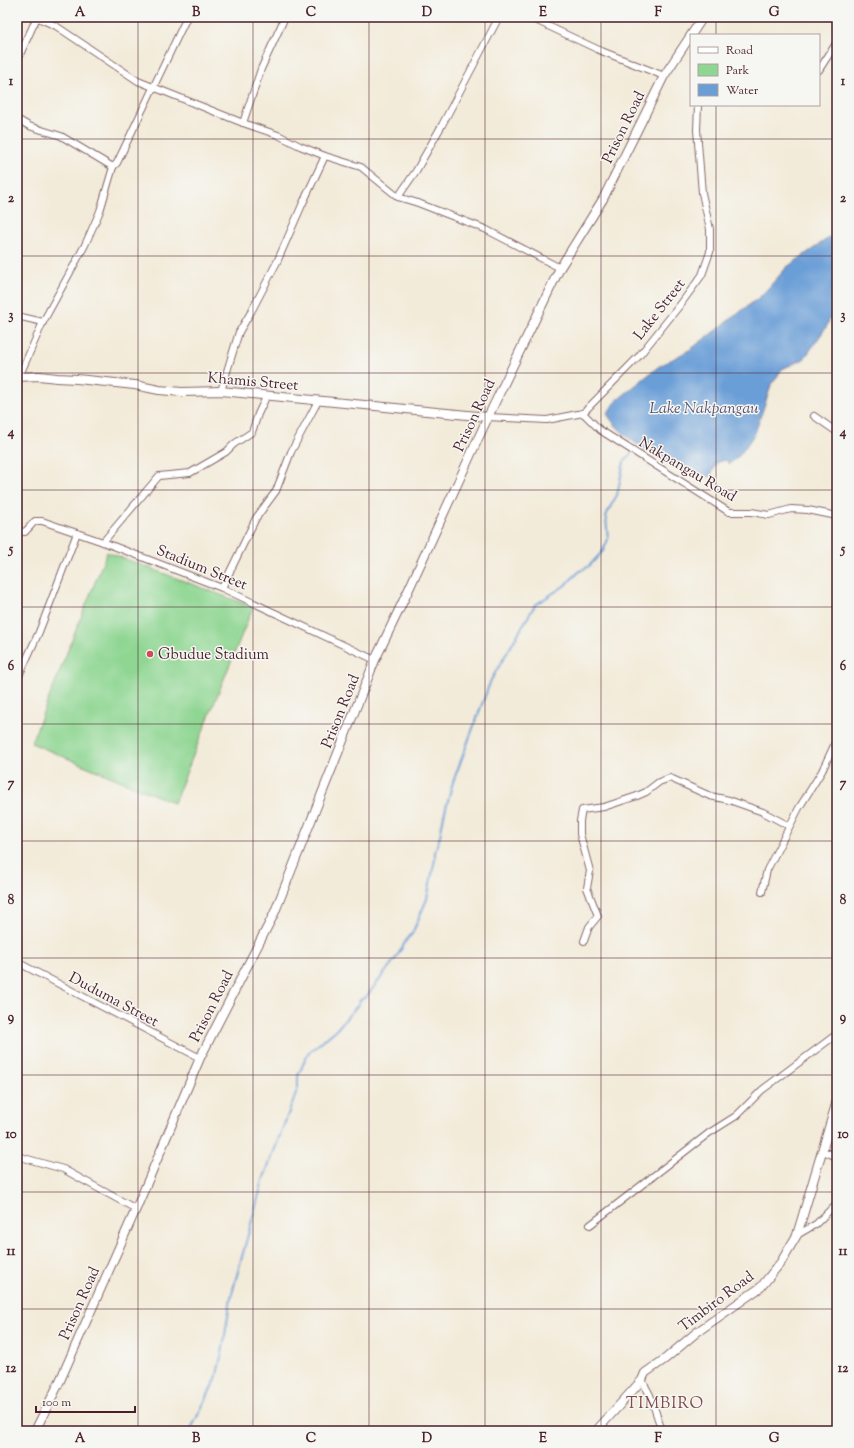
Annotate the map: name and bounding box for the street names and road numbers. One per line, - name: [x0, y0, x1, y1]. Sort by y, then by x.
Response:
- street label: Prison Road: [598, 88, 651, 167]
- street label: Lake Street: [630, 275, 691, 345]
- street label: Khamis Street: [207, 368, 299, 397]
- street label: Prison Road: [449, 375, 502, 455]
- street label: Nakpangau Road: [635, 433, 740, 508]
- street label: Stadium Street: [153, 541, 250, 596]
- street label: Prison Road: [317, 671, 366, 752]
- street label: Prison Road: [185, 967, 240, 1046]
- street label: Duduma Street: [65, 968, 162, 1033]
- street label: Prison Road: [55, 1263, 106, 1344]
- street label: Timbiro Road: [675, 1267, 759, 1338]

